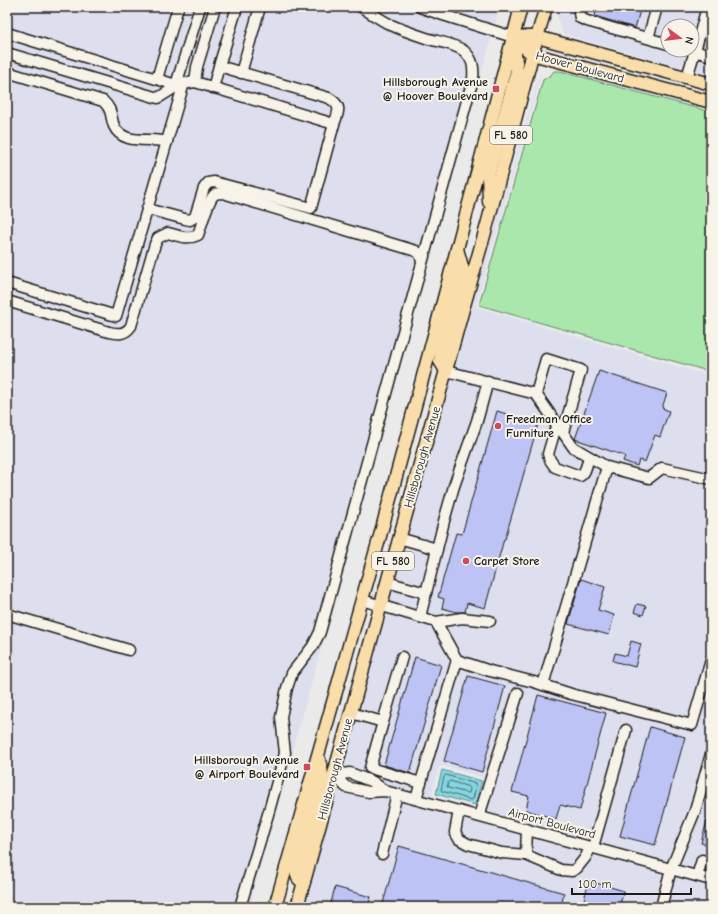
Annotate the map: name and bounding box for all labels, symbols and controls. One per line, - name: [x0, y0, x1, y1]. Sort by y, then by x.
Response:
- north arrow: [660, 18, 700, 58]
- text: N: [682, 35, 696, 46]
- street label: Hoover Boulevard: [534, 48, 626, 86]
- place label: Hillsborough Avenue @ Hoover Boulevard: [383, 75, 488, 103]
- marker: Hillsborough Avenue @ Hoover Boulevard: [491, 84, 501, 94]
- road number: FL 580: [490, 126, 532, 144]
- street label: Hillsborough Avenue: [401, 405, 443, 509]
- place label: Freedman Office Furniture: [506, 412, 592, 440]
- marker: Freedman Office Furniture: [493, 421, 503, 431]
- road number: FL 580: [372, 552, 414, 570]
- place label: Carpet Store: [474, 554, 539, 568]
- marker: Carpet Store: [461, 556, 471, 566]
- street label: Hillsborough Avenue: [315, 717, 355, 821]
- place label: Hillsborough Avenue @ Airport Boulevard: [194, 753, 299, 781]
- marker: Hillsborough Avenue @ Airport Boulevard: [302, 762, 312, 772]
- street label: Airport Boulevard: [507, 805, 597, 841]
- scale bar: [572, 870, 691, 896]
- text: 100 m: [578, 877, 611, 891]

